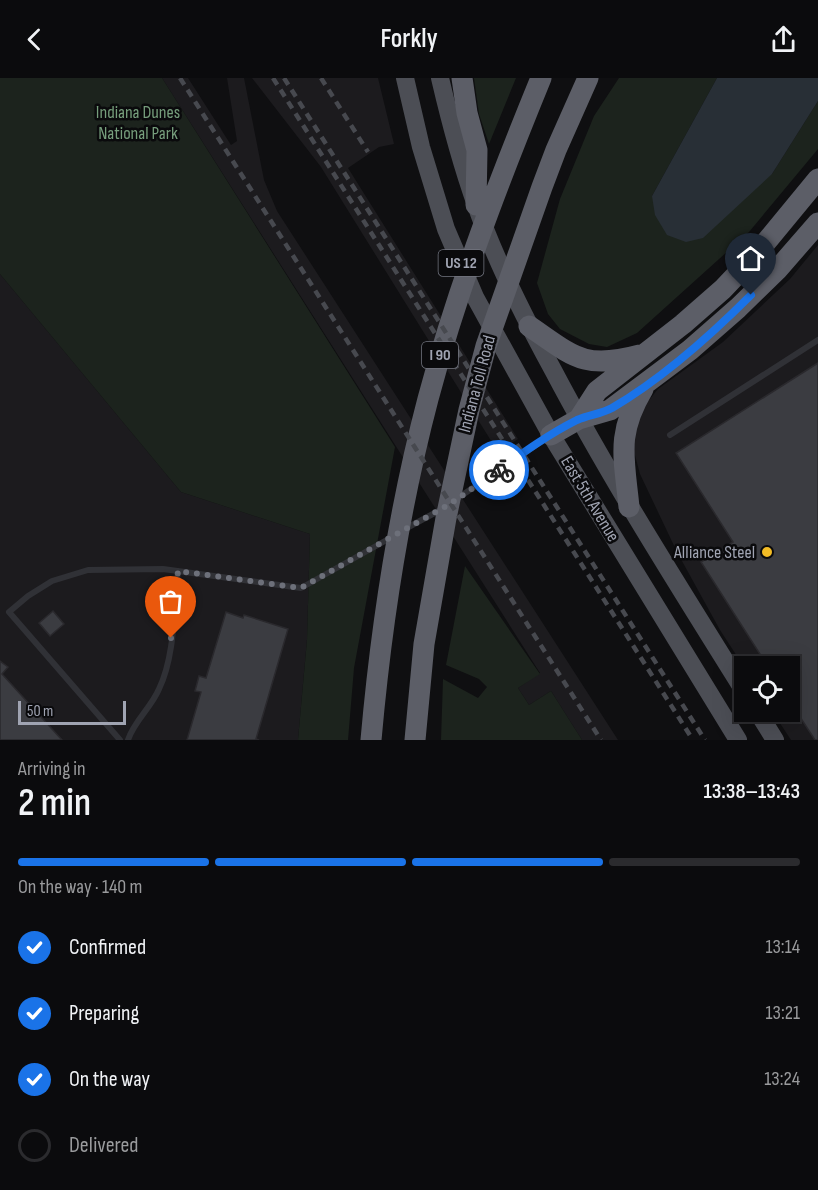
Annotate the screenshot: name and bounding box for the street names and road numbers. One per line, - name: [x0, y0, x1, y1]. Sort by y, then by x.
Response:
- road number: US 12: [438, 250, 484, 276]
- street label: Indiana Toll Road: [454, 333, 500, 435]
- road number: I 90: [422, 342, 458, 368]
- street label: East 5th Avenue: [556, 452, 624, 546]

